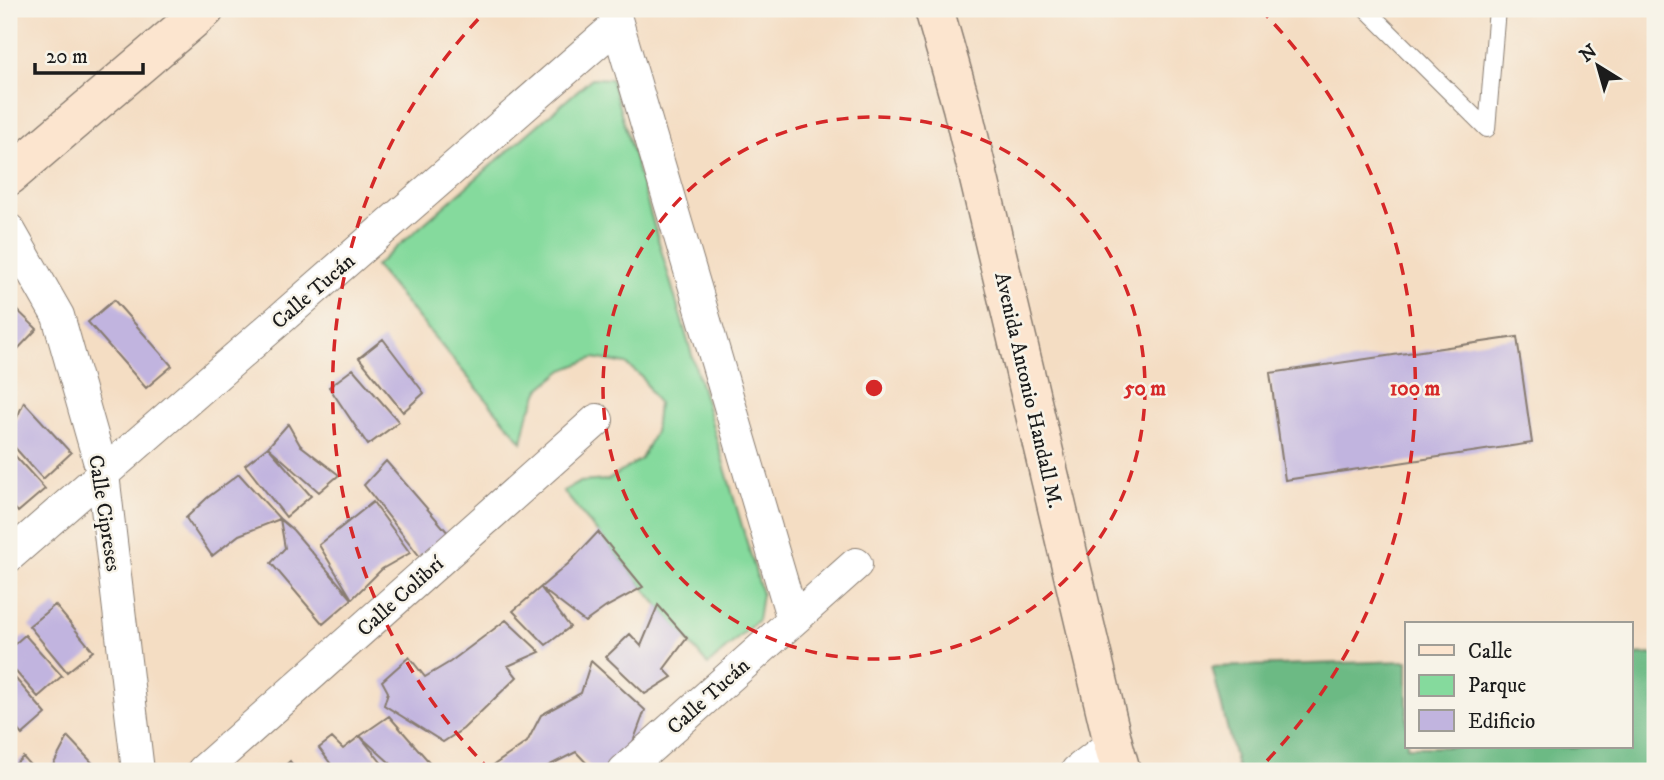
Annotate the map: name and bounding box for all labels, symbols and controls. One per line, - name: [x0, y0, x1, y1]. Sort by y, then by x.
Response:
- scale bar: [35, 32, 144, 76]
- north arrow: [1562, 32, 1632, 102]
- text: N: [1576, 40, 1602, 68]
- text: 20 m: [46, 44, 88, 70]
- street label: Calle Tucán: [267, 248, 361, 335]
- street label: Avenida Antonio Handall M.: [988, 270, 1068, 511]
- centre of rings: [862, 376, 886, 400]
- text: 50 m: [1123, 376, 1166, 402]
- text: 100 m: [1390, 376, 1440, 402]
- street label: Calle Cipreses: [82, 453, 126, 573]
- street label: Calle Colibrí: [352, 550, 450, 642]
- legend: [1405, 622, 1632, 748]
- text: Calle: [1468, 639, 1512, 665]
- street label: Calle Tucán: [662, 653, 755, 741]
- text: Parque: [1468, 673, 1526, 699]
- text: Edificio: [1468, 709, 1535, 735]

